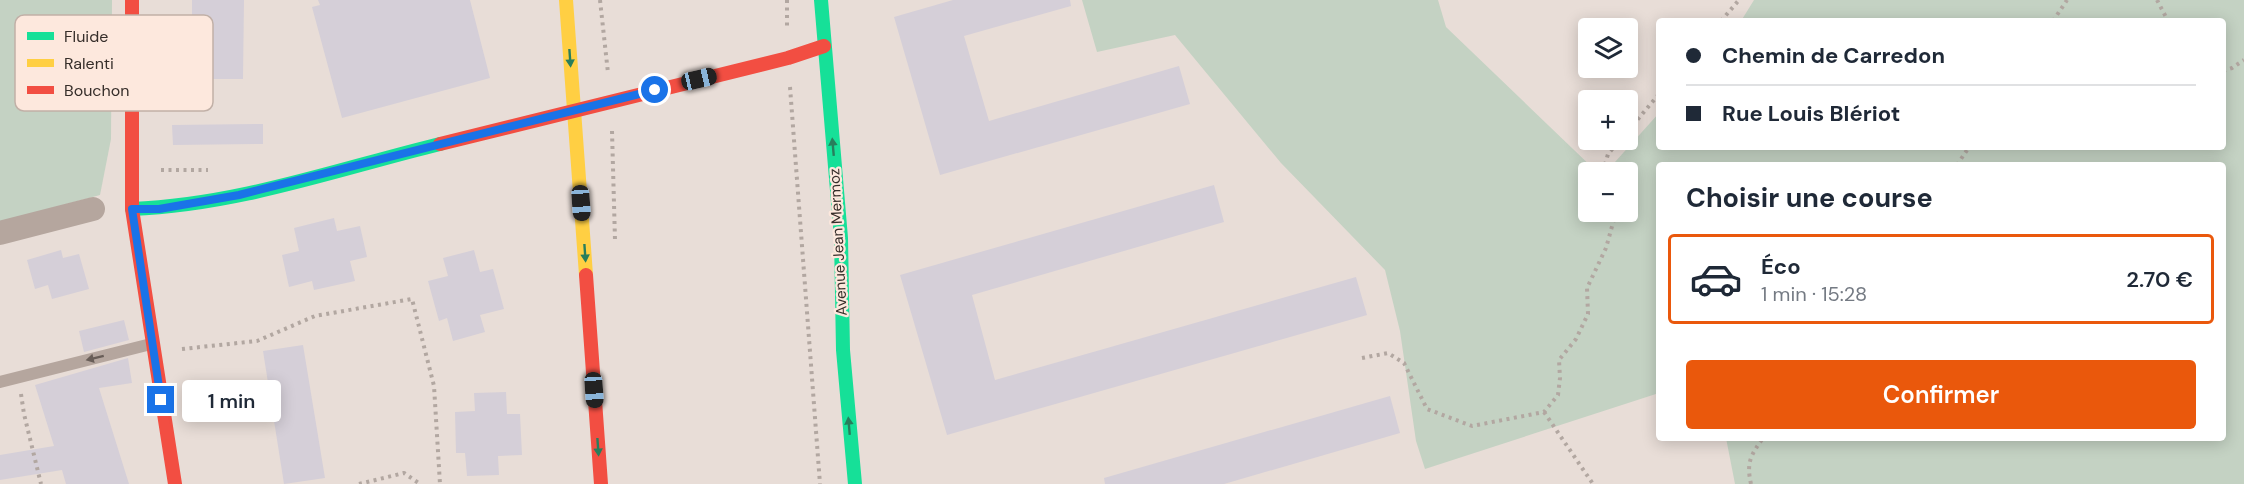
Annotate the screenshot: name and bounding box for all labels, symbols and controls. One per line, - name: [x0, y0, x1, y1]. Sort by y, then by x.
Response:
- legend: [15, 15, 213, 111]
- map controls: [1578, 18, 1638, 222]
- button: layers: [1578, 18, 1638, 78]
- text: Fluide: [64, 26, 108, 47]
- text: Chemin de Carredon: [1722, 41, 1945, 70]
- one-way arrow: [565, 49, 575, 68]
- text: Ralenti: [64, 53, 114, 74]
- car: [679, 66, 719, 92]
- route start: [641, 76, 668, 103]
- text: Bouchon: [64, 80, 129, 101]
- button: +: [1578, 90, 1638, 150]
- text: Rue Louis Blériot: [1722, 99, 1900, 128]
- one-way arrow: [828, 138, 838, 157]
- button: −: [1578, 162, 1638, 222]
- street label: Avenue Jean Mermoz: [824, 168, 852, 316]
- text: Choisir une course: [1686, 180, 1933, 215]
- car: [571, 184, 591, 222]
- one-way arrow: [580, 243, 589, 262]
- icon: car: [1689, 252, 1743, 306]
- text: Éco: [1761, 252, 1801, 281]
- text: 2.70 €: [2126, 265, 2193, 294]
- text: 1 min · 15:28: [1761, 281, 1867, 307]
- one-way arrow: [86, 354, 105, 364]
- button: Confirmer: [1686, 360, 2196, 429]
- car: [584, 371, 604, 409]
- callout: 1 min: [182, 379, 281, 421]
- route end: [147, 386, 174, 413]
- text: 1 min: [208, 388, 255, 414]
- one-way arrow: [844, 416, 854, 435]
- one-way arrow: [594, 438, 603, 457]

